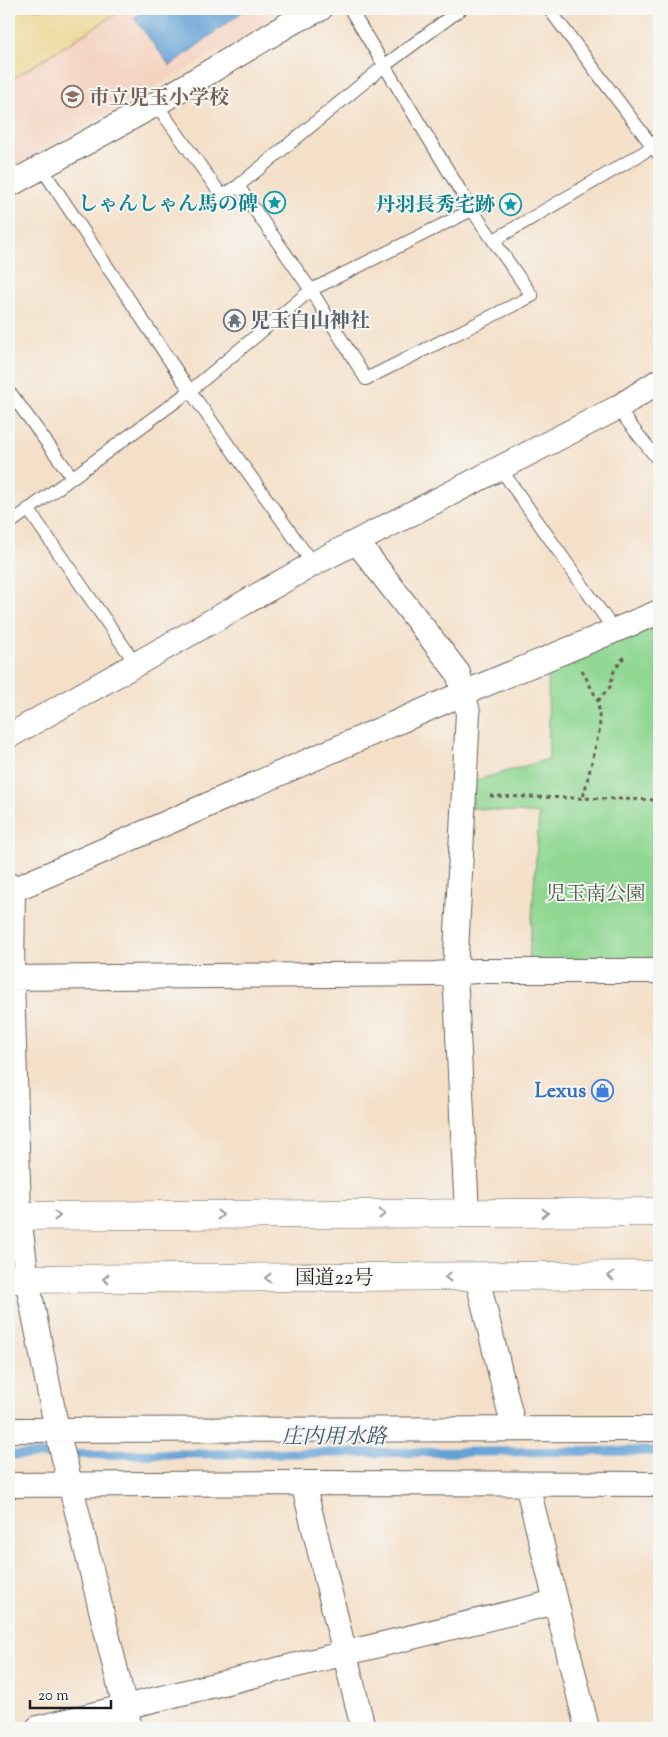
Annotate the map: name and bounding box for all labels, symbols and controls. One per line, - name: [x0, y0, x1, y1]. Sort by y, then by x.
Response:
- school or university icon: 市立児玉小学校: [61, 85, 85, 109]
- place label: 市立児玉小学校: [89, 85, 229, 114]
- place label: しゃんしゃん馬の碑: [78, 191, 258, 220]
- place icon: しゃんしゃん馬の碑: [262, 191, 286, 215]
- place label: 丹羽長秀宅跡: [375, 192, 495, 221]
- place icon: 丹羽長秀宅跡: [499, 192, 523, 216]
- temple icon: 児玉白山神社: [222, 308, 246, 332]
- place label: 児玉白山神社: [250, 308, 370, 337]
- park label: 児玉南公園: [546, 881, 646, 910]
- place label: Lexus: [535, 1078, 586, 1107]
- shop icon: Lexus: [590, 1078, 614, 1102]
- one-way arrow: [542, 1208, 549, 1218]
- one-way arrow: [379, 1209, 387, 1219]
- one-way arrow: [216, 1210, 224, 1220]
- one-way arrow: [54, 1211, 62, 1221]
- street label: 国道22号: [295, 1265, 373, 1294]
- one-way arrow: [606, 1271, 614, 1281]
- one-way arrow: [444, 1272, 452, 1282]
- one-way arrow: [264, 1273, 272, 1283]
- one-way arrow: [101, 1274, 109, 1284]
- water label: 庄内用水路: [282, 1423, 388, 1453]
- scale bar: [30, 1677, 111, 1709]
- text: 20 m: [38, 1686, 69, 1707]

